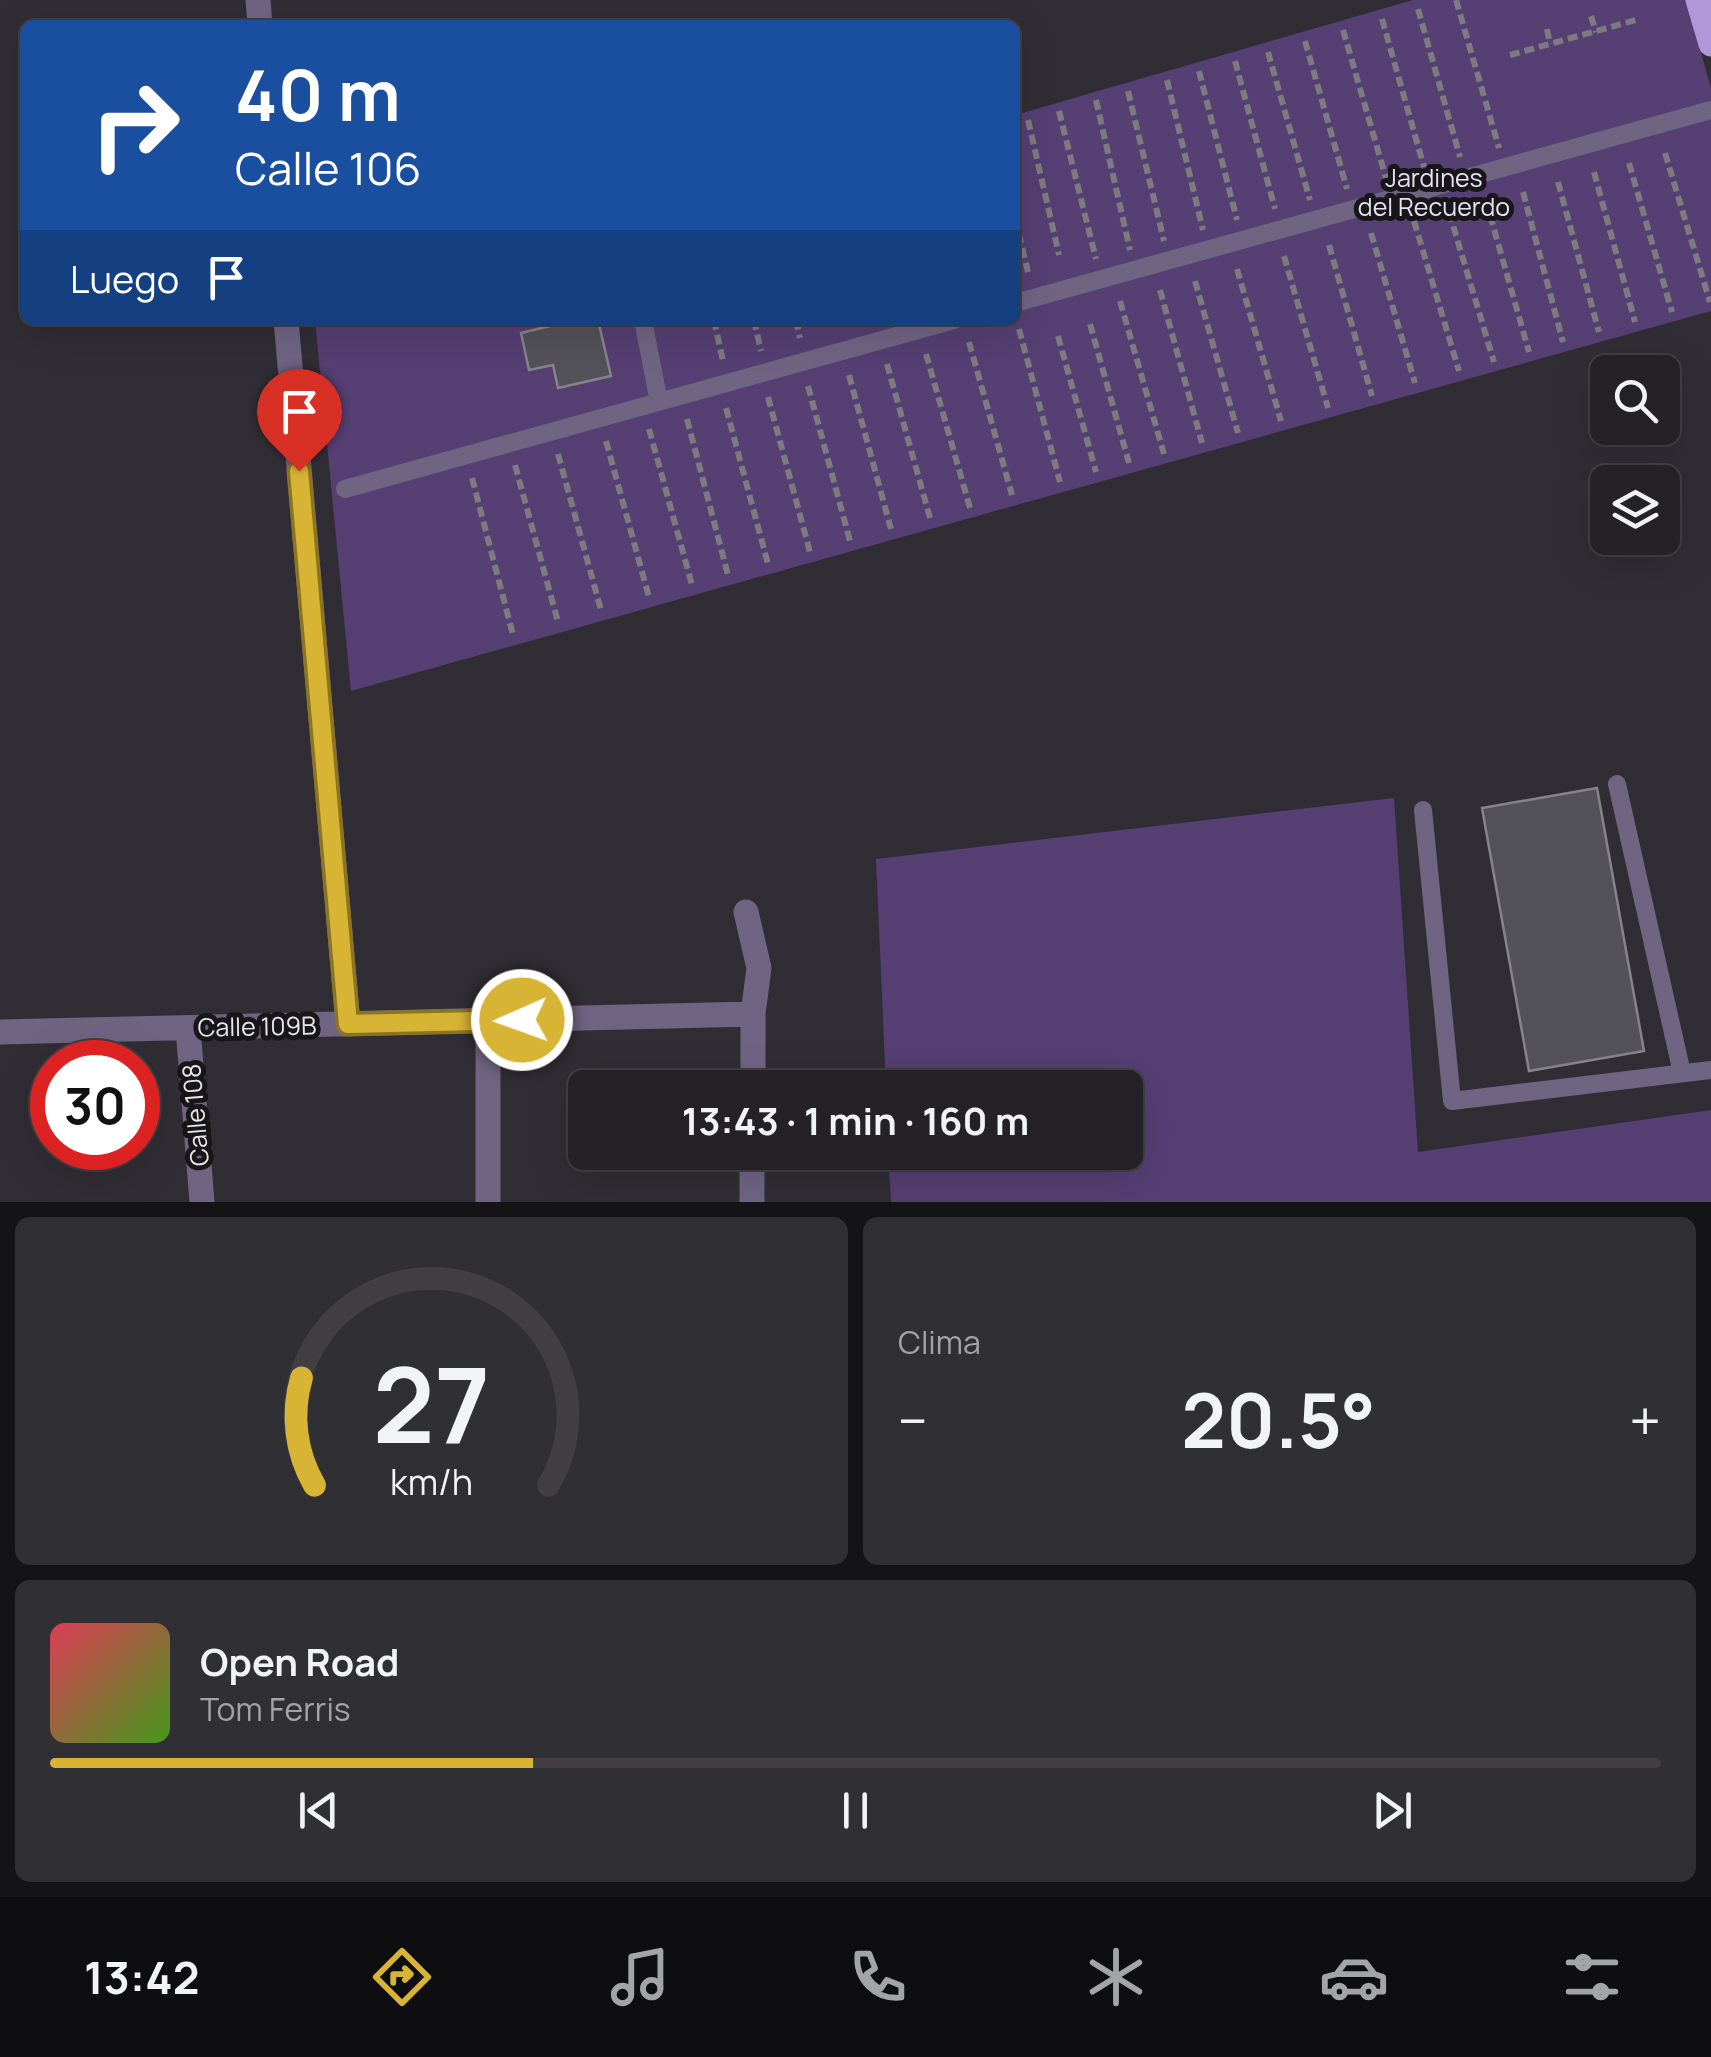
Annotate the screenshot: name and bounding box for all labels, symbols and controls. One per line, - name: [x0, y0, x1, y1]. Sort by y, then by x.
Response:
- text: 40 m: [235, 46, 401, 142]
- icon: right: [70, 60, 200, 190]
- text: Calle 106: [235, 137, 421, 199]
- park label: Jardines del Recuerdo: [1358, 160, 1510, 224]
- icon: arrive: [199, 250, 254, 305]
- text: Luego: [70, 252, 179, 304]
- map controls: [1590, 355, 1680, 555]
- button: search: [1590, 355, 1680, 445]
- pin: [257, 369, 342, 472]
- icon: arrive: [272, 384, 327, 439]
- button: layers: [1590, 465, 1680, 555]
- position arrow: [470, 968, 574, 1072]
- street label: Calle 109B: [197, 1007, 317, 1045]
- speed limit sign: 30: [30, 1040, 160, 1170]
- street label: Calle 108: [173, 1062, 217, 1168]
- text: 13:43 · 1 min · 160 m: [682, 1094, 1029, 1146]
- text: Clima: [898, 1320, 981, 1364]
- text: 27: [373, 1332, 490, 1474]
- text: 20.5°: [1181, 1368, 1376, 1471]
- text: −: [898, 1382, 928, 1458]
- text: +: [1629, 1382, 1661, 1458]
- text: km/h: [390, 1457, 473, 1506]
- text: Open Road: [200, 1635, 399, 1687]
- text: Tom Ferris: [200, 1687, 351, 1731]
- icon: previous: [291, 1783, 346, 1838]
- icon: pause: [828, 1783, 883, 1838]
- icon: next: [1365, 1783, 1420, 1838]
- icon: directions: [367, 1942, 437, 2012]
- icon: music: [605, 1942, 675, 2012]
- icon: phone: [843, 1942, 913, 2012]
- icon: climate: [1081, 1942, 1151, 2012]
- icon: car: [1319, 1942, 1389, 2012]
- icon: filters: [1557, 1942, 1627, 2012]
- text: 13:42: [84, 1946, 199, 2008]

